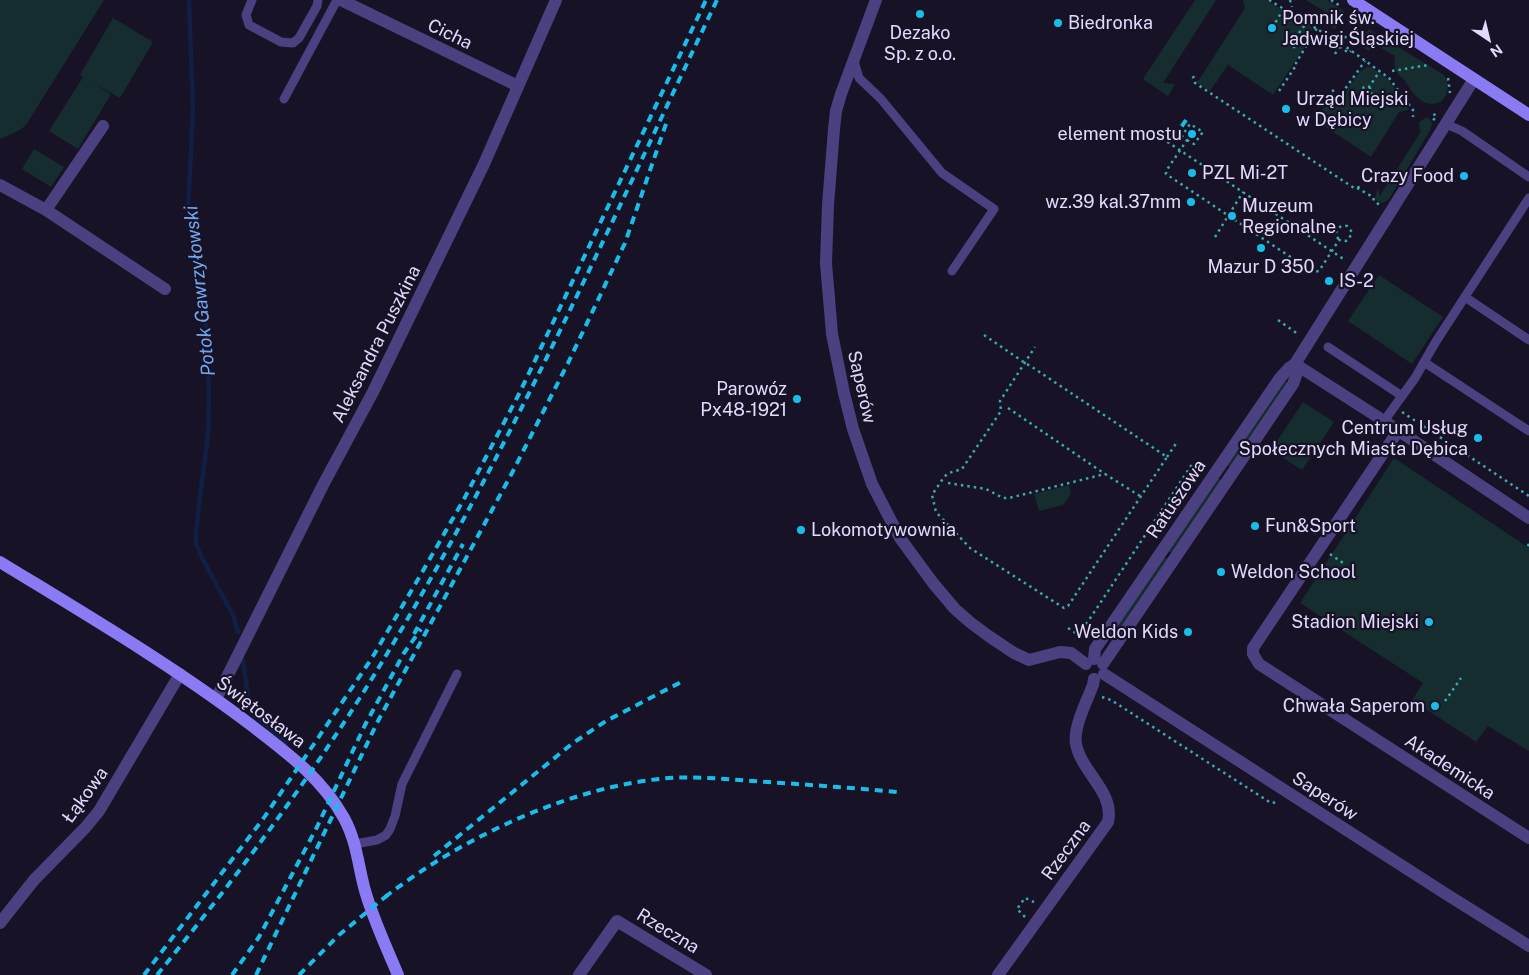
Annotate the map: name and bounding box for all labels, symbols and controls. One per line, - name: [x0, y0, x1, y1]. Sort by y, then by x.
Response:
- place label: Pomnik św. Jadwigi Śląskiej: [1282, 7, 1414, 49]
- marker: Dezako Sp. z o.o.: [914, 8, 926, 20]
- place label: Biedronka: [1068, 12, 1153, 33]
- street label: Cicha: [425, 14, 476, 53]
- north arrow: [1464, 15, 1514, 65]
- marker: Biedronka: [1052, 17, 1064, 29]
- place label: Dezako Sp. z o.o.: [884, 22, 956, 64]
- marker: Pomnik św. Jadwigi Śląskiej: [1266, 22, 1278, 34]
- text: N: [1487, 41, 1506, 60]
- place label: Urząd Miejski w Dębicy: [1296, 88, 1409, 130]
- marker: Urząd Miejski w Dębicy: [1280, 103, 1292, 115]
- place label: element mostu: [1058, 123, 1182, 144]
- marker: element mostu: [1186, 128, 1198, 140]
- place label: PZL Mi-2T: [1202, 162, 1288, 183]
- place label: Crazy Food: [1361, 165, 1454, 186]
- marker: PZL Mi-2T: [1186, 167, 1198, 179]
- marker: Crazy Food: [1458, 170, 1470, 182]
- place label: wz.39 kal.37mm: [1045, 191, 1181, 212]
- place label: Muzeum Regionalne: [1242, 195, 1336, 237]
- marker: wz.39 kal.37mm: [1185, 196, 1197, 208]
- water label: Potok Gawrzyłowski: [179, 204, 219, 377]
- marker: Muzeum Regionalne: [1226, 210, 1238, 222]
- marker: Mazur D 350: [1255, 242, 1267, 254]
- place label: Mazur D 350: [1207, 256, 1315, 277]
- street label: Aleksandra Puszkina: [327, 262, 424, 426]
- place label: IS-2: [1339, 270, 1374, 291]
- marker: IS-2: [1323, 275, 1335, 287]
- street label: Saperów: [844, 349, 881, 425]
- place label: Parowóz Px48-1921: [700, 378, 787, 420]
- marker: Parowóz Px48-1921: [791, 393, 803, 405]
- place label: Centrum Usług Społecznych Miasta Dębica: [1239, 417, 1468, 459]
- marker: Centrum Usług Społecznych Miasta Dębica: [1472, 432, 1484, 444]
- street label: Ratuszowa: [1142, 455, 1210, 542]
- place label: Fun&Sport: [1265, 515, 1356, 536]
- place label: Lokomotywownia: [811, 519, 956, 540]
- marker: Fun&Sport: [1249, 520, 1261, 532]
- marker: Lokomotywownia: [795, 524, 807, 536]
- place label: Weldon School: [1231, 561, 1356, 582]
- marker: Weldon School: [1215, 566, 1227, 578]
- place label: Stadion Miejski: [1291, 611, 1419, 632]
- marker: Stadion Miejski: [1423, 616, 1435, 628]
- place label: Weldon Kids: [1074, 621, 1178, 642]
- marker: Weldon Kids: [1182, 626, 1194, 638]
- street label: Świętosława: [213, 671, 311, 752]
- place label: Chwała Saperom: [1283, 695, 1425, 716]
- marker: Chwała Saperom: [1429, 700, 1441, 712]
- street label: Akademicka: [1401, 730, 1499, 803]
- street label: Łąkowa: [57, 763, 112, 827]
- street label: Saperów: [1289, 767, 1362, 825]
- street label: Rzeczna: [1037, 815, 1094, 884]
- street label: Rzeczna: [633, 904, 703, 957]

